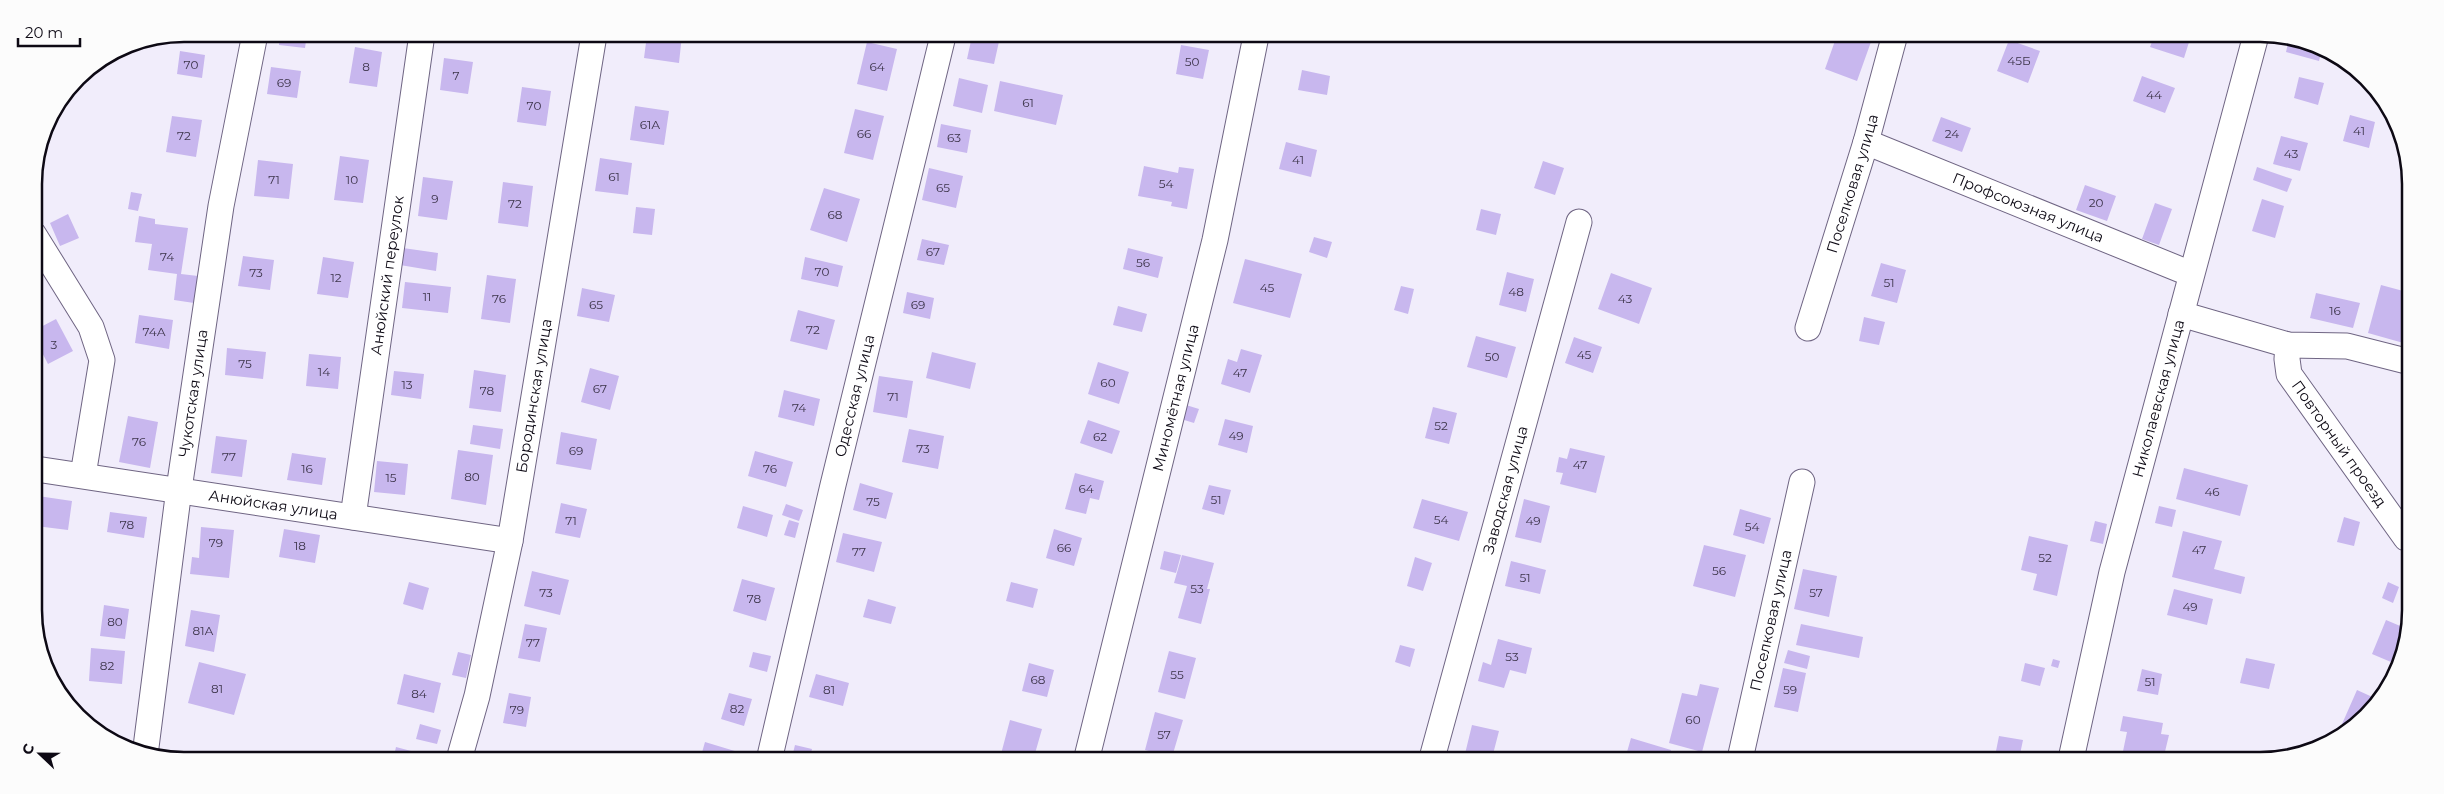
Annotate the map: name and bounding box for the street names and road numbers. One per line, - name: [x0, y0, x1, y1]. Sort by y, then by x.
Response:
- street label: Поселковая улица: [1822, 112, 1882, 256]
- street label: Профсоюзная улица: [1950, 168, 2107, 247]
- street label: Анюйский переулок: [366, 194, 408, 356]
- street label: Бородинская улица: [511, 317, 556, 474]
- street label: Николаевская улица: [2128, 317, 2188, 480]
- street label: Миномётная улица: [1148, 322, 1203, 473]
- street label: Чукотская улица: [174, 328, 212, 458]
- street label: Одесская улица: [830, 333, 879, 459]
- street label: Повторный проезд: [2288, 377, 2391, 511]
- street label: Заводская улица: [1478, 424, 1532, 556]
- street label: Анюйская улица: [208, 485, 339, 524]
- street label: Поселковая улица: [1745, 548, 1796, 693]

